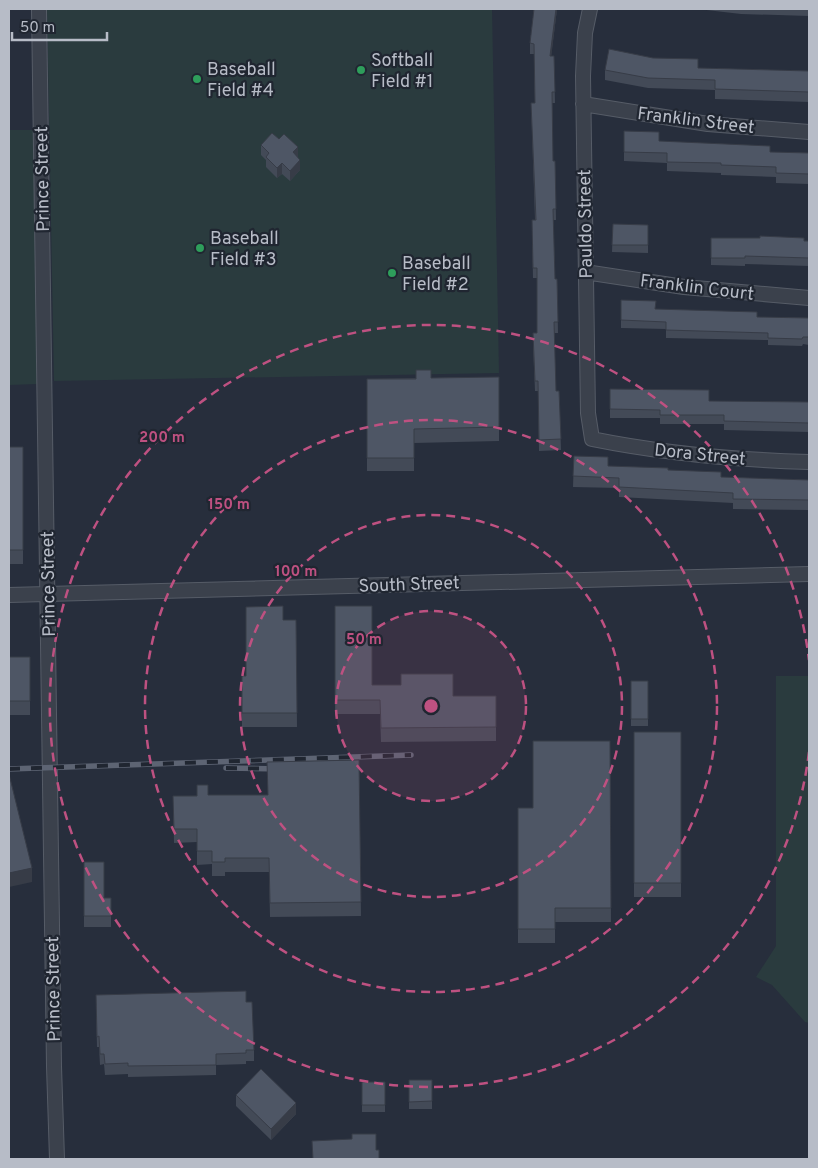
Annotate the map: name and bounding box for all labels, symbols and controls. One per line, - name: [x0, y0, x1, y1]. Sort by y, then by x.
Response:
- scale bar: [12, 10, 108, 42]
- text: 50 m: [20, 19, 55, 38]
- place label: Softball Field #1: [371, 50, 433, 94]
- place label: Baseball Field #4: [207, 59, 276, 103]
- marker: Softball Field #1: [355, 64, 367, 76]
- marker: Baseball Field #4: [191, 73, 203, 85]
- street label: Franklin Street: [636, 103, 756, 140]
- street label: Prince Street: [31, 126, 56, 232]
- street label: Pauldo Street: [574, 169, 599, 279]
- place label: Baseball Field #3: [210, 228, 279, 272]
- marker: Baseball Field #3: [194, 242, 206, 254]
- place label: Baseball Field #2: [402, 253, 471, 297]
- marker: Baseball Field #2: [386, 267, 398, 279]
- street label: Franklin Court: [639, 270, 755, 307]
- text: 200 m: [139, 429, 185, 448]
- street label: Dora Street: [653, 439, 747, 472]
- text: 150 m: [208, 496, 250, 515]
- street label: Prince Street: [37, 531, 62, 637]
- text: 100 m: [275, 563, 317, 582]
- street label: South Street: [358, 572, 460, 599]
- text: 50 m: [346, 631, 382, 650]
- centre of rings: [422, 697, 440, 715]
- street label: Prince Street: [42, 936, 67, 1042]

